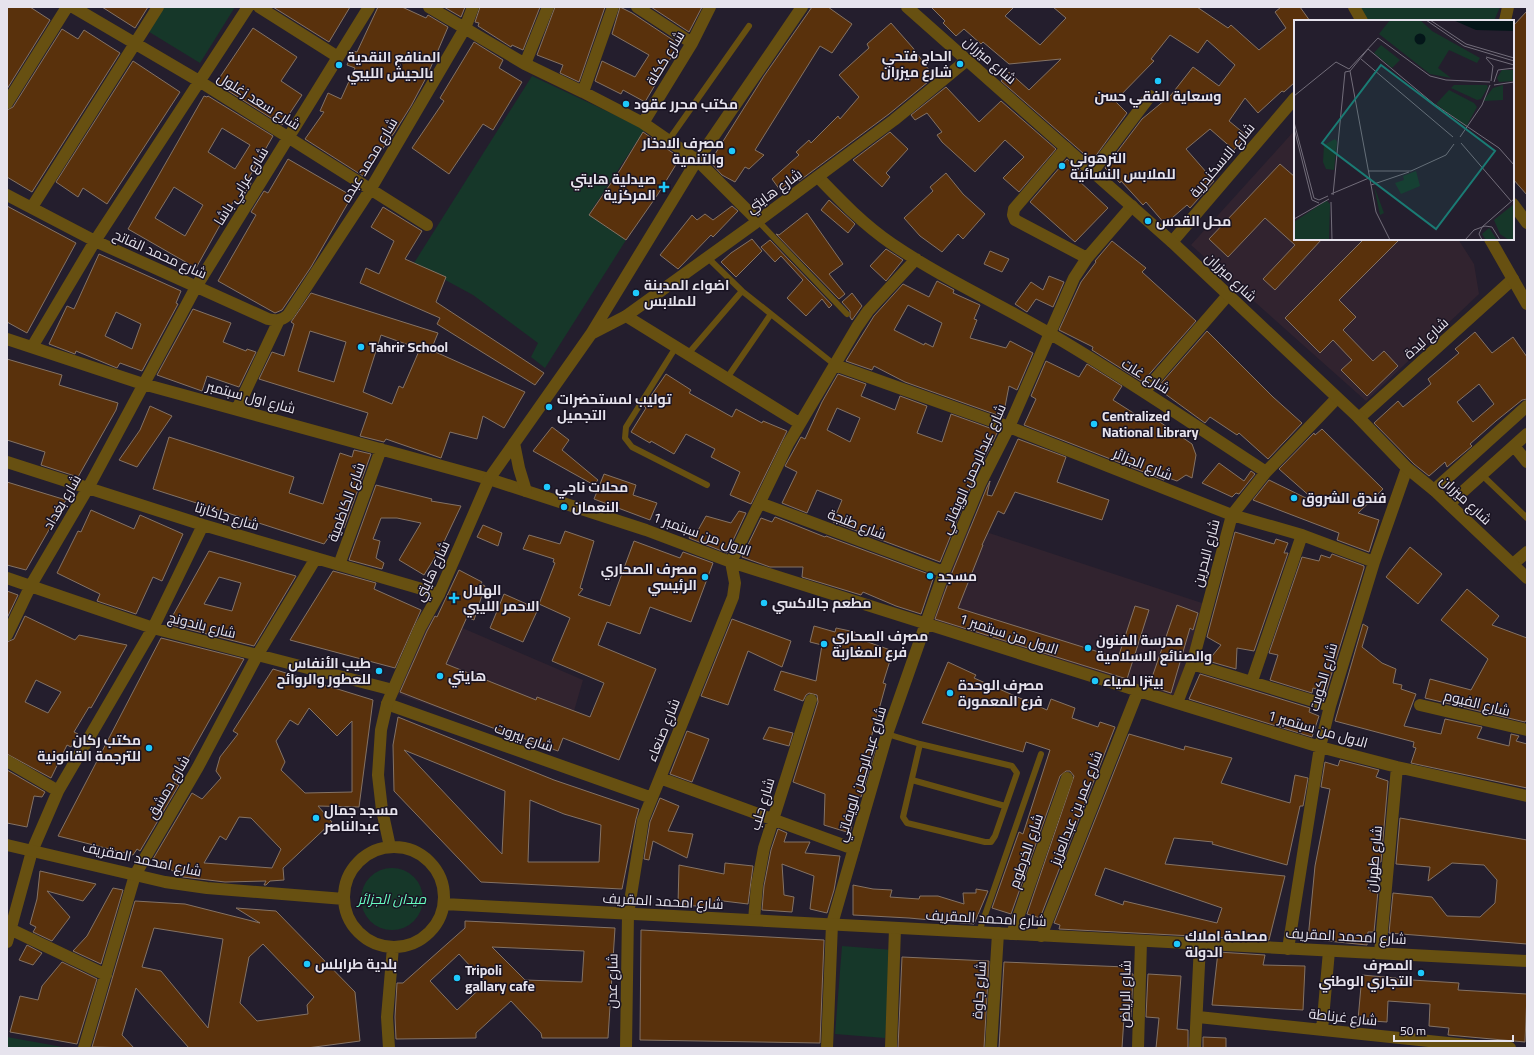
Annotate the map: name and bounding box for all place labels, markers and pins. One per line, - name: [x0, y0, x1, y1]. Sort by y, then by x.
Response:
- place label: الحاج فتحي شارع ميزران: [881, 43, 952, 85]
- place label: المنافع النقدية بالجيش الليبي: [347, 44, 441, 86]
- marker: الحاج فتحي شارع ميزران: [955, 59, 965, 69]
- marker: المنافع النقدية بالجيش الليبي: [334, 60, 344, 70]
- marker: وسعاية الفقي حسن: [1153, 76, 1163, 86]
- place label: وسعاية الفقي حسن: [1095, 83, 1221, 109]
- place label: مكتب محرر عقود: [634, 91, 738, 117]
- marker: مكتب محرر عقود: [621, 99, 631, 109]
- place label: مصرف الادخار والتنمية: [641, 130, 724, 172]
- place label: الترهوني للملابس النسائية: [1070, 145, 1176, 187]
- marker: مصرف الادخار والتنمية: [727, 146, 737, 156]
- marker: الترهوني للملابس النسائية: [1057, 161, 1067, 171]
- place label: صيدلية هايتي المركزية: [570, 166, 656, 208]
- marker: صيدلية هايتي المركزية: [659, 182, 669, 192]
- place label: محل القدس: [1156, 208, 1231, 234]
- marker: محل القدس: [1143, 216, 1153, 226]
- place label: اضواء المدينة للملابس: [644, 272, 729, 314]
- marker: اضواء المدينة للملابس: [631, 288, 641, 298]
- place label: Tahrir School: [369, 334, 448, 360]
- marker: Tahrir School: [356, 342, 366, 352]
- place label: توليب لمستحضرات التجميل: [557, 386, 672, 428]
- marker: توليب لمستحضرات التجميل: [544, 402, 554, 412]
- place label: Centralized National Library: [1102, 403, 1199, 445]
- marker: Centralized National Library: [1089, 419, 1099, 429]
- place label: محلات ناجي: [555, 474, 628, 500]
- marker: محلات ناجي: [542, 482, 552, 492]
- place label: فندق الشروق: [1302, 485, 1387, 511]
- marker: فندق الشروق: [1289, 493, 1299, 503]
- place label: النعمان: [572, 494, 619, 520]
- marker: النعمان: [559, 502, 569, 512]
- place label: مصرف الصحاري الرئيسي: [601, 556, 697, 598]
- place label: مسجد: [938, 563, 977, 589]
- marker: مسجد: [925, 571, 935, 581]
- marker: مصرف الصحاري الرئيسي: [700, 572, 710, 582]
- place label: الهلال الاحمر الليبي: [463, 577, 540, 619]
- place label: مطعم جالاكسي: [772, 590, 872, 616]
- marker: الهلال الاحمر الليبي: [448, 592, 460, 604]
- marker: مطعم جالاكسي: [759, 598, 769, 608]
- place label: مصرف الصحاري فرع المغاربة: [832, 623, 928, 665]
- place label: مدرسة الفنون والصنائع الاسلامية: [1096, 627, 1212, 669]
- marker: مصرف الصحاري فرع المغاربة: [819, 639, 829, 649]
- marker: مدرسة الفنون والصنائع الاسلامية: [1083, 643, 1093, 653]
- place label: طيب الأنفاس للعطور والروائح: [277, 650, 371, 692]
- place label: هايتي: [448, 663, 486, 689]
- marker: طيب الأنفاس للعطور والروائح: [374, 666, 384, 676]
- place label: بيتزا لمياء: [1103, 668, 1164, 694]
- marker: هايتي: [435, 671, 445, 681]
- place label: مصرف الوحدة فرع المعمورة: [958, 672, 1044, 714]
- marker: بيتزا لمياء: [1090, 676, 1100, 686]
- marker: مصرف الوحدة فرع المعمورة: [945, 688, 955, 698]
- place label: مكتب ركان للترجمة القانونية: [37, 727, 141, 769]
- marker: مكتب ركان للترجمة القانونية: [144, 743, 154, 753]
- place label: مسجد جمال عبدالناصر: [323, 797, 398, 839]
- marker: مسجد جمال عبدالناصر: [311, 813, 321, 823]
- place label: مصلحة املاك الدولة: [1185, 923, 1268, 965]
- marker: مصلحة املاك الدولة: [1172, 939, 1182, 949]
- place label: بلدية طرابلس: [315, 951, 397, 977]
- place label: المصرف التجاري الوطني: [1318, 952, 1413, 994]
- place label: Tripoli gallary cafe: [465, 957, 535, 999]
- marker: بلدية طرابلس: [302, 959, 312, 969]
- marker: المصرف التجاري الوطني: [1416, 968, 1426, 978]
- marker: Tripoli gallary cafe: [452, 973, 462, 983]

